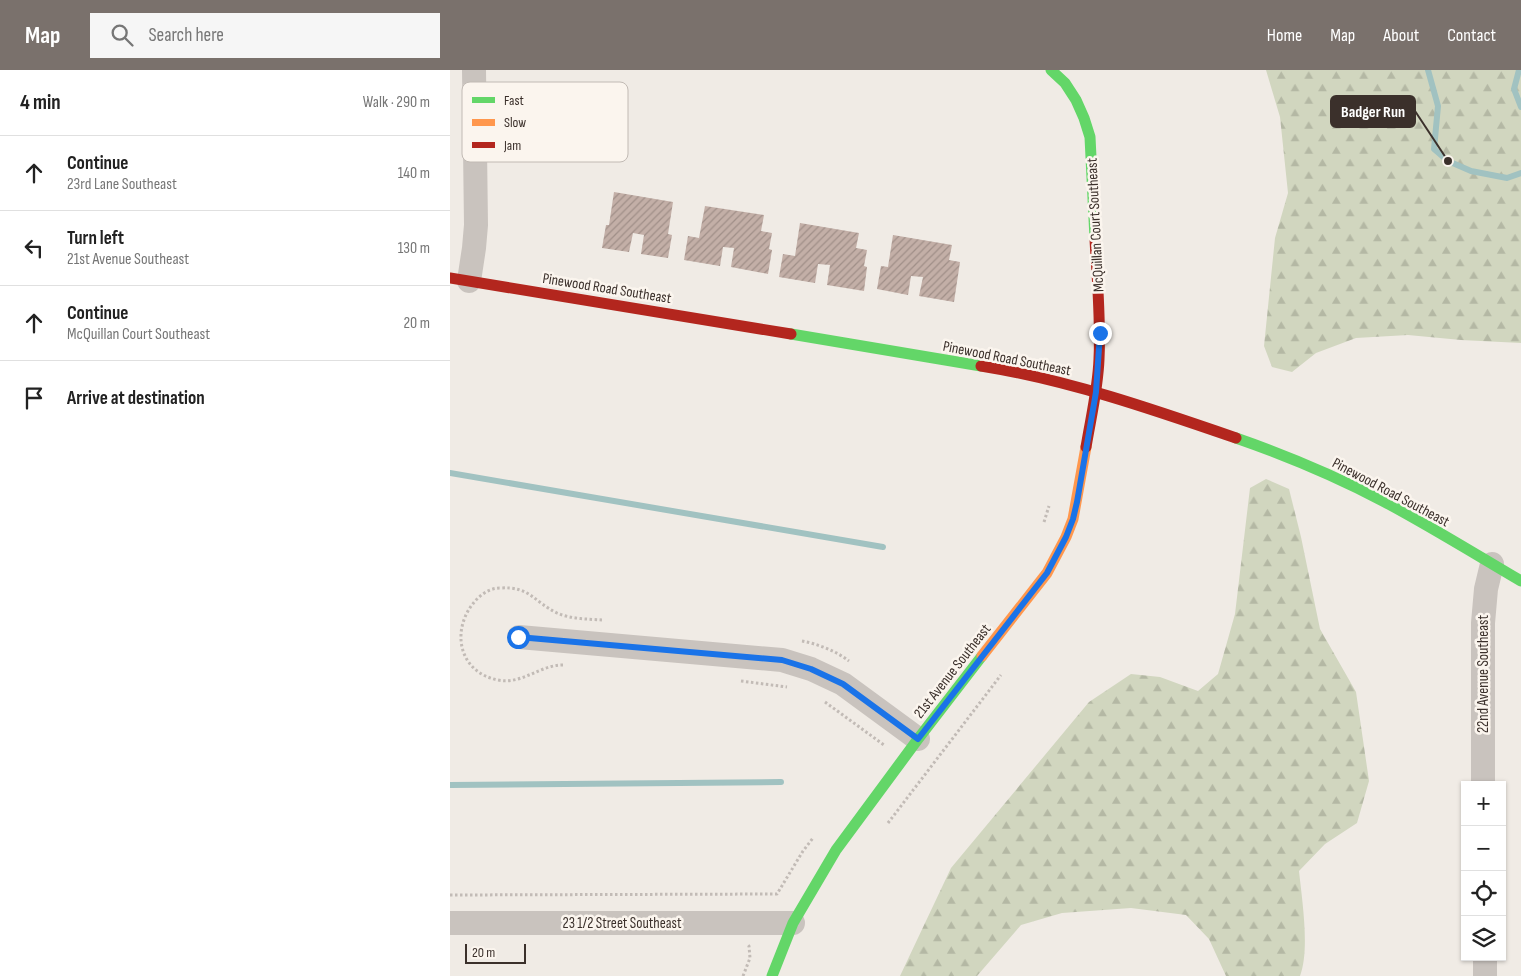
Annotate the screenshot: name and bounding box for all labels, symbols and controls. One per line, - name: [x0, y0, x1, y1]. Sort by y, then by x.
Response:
- search box: [90, 13, 440, 58]
- text: Map: [25, 21, 60, 50]
- icon: search: [108, 21, 136, 49]
- text: Search here: [148, 24, 224, 47]
- text: Home: [1267, 25, 1302, 46]
- text: Map: [1330, 25, 1355, 46]
- text: About: [1383, 25, 1419, 46]
- text: Contact: [1447, 25, 1496, 46]
- legend: [462, 82, 628, 162]
- text: 4 min: [20, 90, 61, 115]
- text: Fast: [504, 92, 524, 109]
- text: Walk · 290 m: [363, 93, 430, 112]
- callout: Badger Run: [1331, 96, 1415, 127]
- text: Badger Run: [1341, 103, 1405, 122]
- text: Slow: [504, 114, 526, 131]
- text: Jam: [503, 137, 521, 154]
- text: Continue: [67, 152, 128, 175]
- street label: McQuillan Court Southeast: [1082, 157, 1109, 293]
- icon: ahead: [20, 159, 48, 187]
- text: 140 m: [398, 164, 430, 183]
- text: 23rd Lane Southeast: [67, 175, 177, 194]
- text: Turn left: [67, 227, 124, 250]
- icon: left: [20, 234, 48, 262]
- text: 130 m: [398, 239, 430, 258]
- text: 21st Avenue Southeast: [67, 250, 189, 269]
- street label: Pinewood Road Southeast: [541, 269, 673, 308]
- text: Continue: [67, 302, 128, 325]
- icon: ahead: [20, 309, 48, 337]
- text: 20 m: [403, 314, 430, 333]
- route end: [1089, 322, 1112, 345]
- text: McQuillan Court Southeast: [67, 325, 210, 344]
- street label: Pinewood Road Southeast: [941, 337, 1073, 380]
- icon: arrive: [20, 384, 48, 412]
- text: Arrive at destination: [67, 387, 205, 410]
- street label: Pinewood Road Southeast: [1329, 454, 1453, 532]
- street label: 22nd Avenue Southeast: [1474, 614, 1493, 733]
- street label: 21st Avenue Southeast: [910, 620, 995, 722]
- route start: [507, 626, 530, 649]
- map controls: [1461, 781, 1506, 961]
- button: +: [1461, 781, 1506, 826]
- button: −: [1461, 826, 1506, 871]
- button: locate: [1461, 871, 1506, 916]
- street label: 23 1/2 Street Southeast: [562, 914, 682, 933]
- button: layers: [1461, 916, 1506, 961]
- scale bar: [465, 941, 526, 964]
- text: 20 m: [472, 944, 495, 961]

